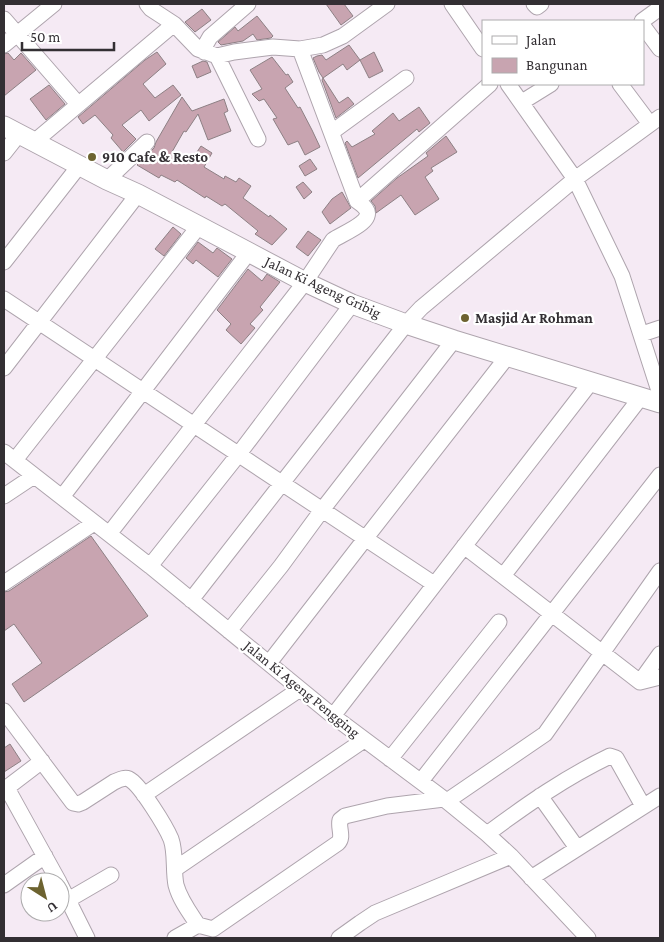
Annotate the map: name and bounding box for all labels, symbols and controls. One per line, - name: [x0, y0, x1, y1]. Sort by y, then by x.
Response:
- scale bar: [22, 20, 115, 52]
- legend: [482, 20, 644, 85]
- text: 50 m: [30, 29, 60, 45]
- text: Jalan: [524, 32, 556, 49]
- text: Bangunan: [526, 57, 587, 74]
- place label: 910 Cafe & Resto: [102, 149, 208, 165]
- marker: 910 Cafe & Resto: [86, 151, 98, 163]
- street label: Jalan Ki Ageng Gribig: [260, 252, 384, 322]
- place label: Masjid Ar Rohman: [475, 310, 593, 327]
- marker: Masjid Ar Rohman: [459, 312, 471, 324]
- street label: Jalan Ki Ageng Pengging: [239, 636, 363, 741]
- north arrow: [20, 872, 70, 922]
- text: U: [44, 898, 61, 917]

